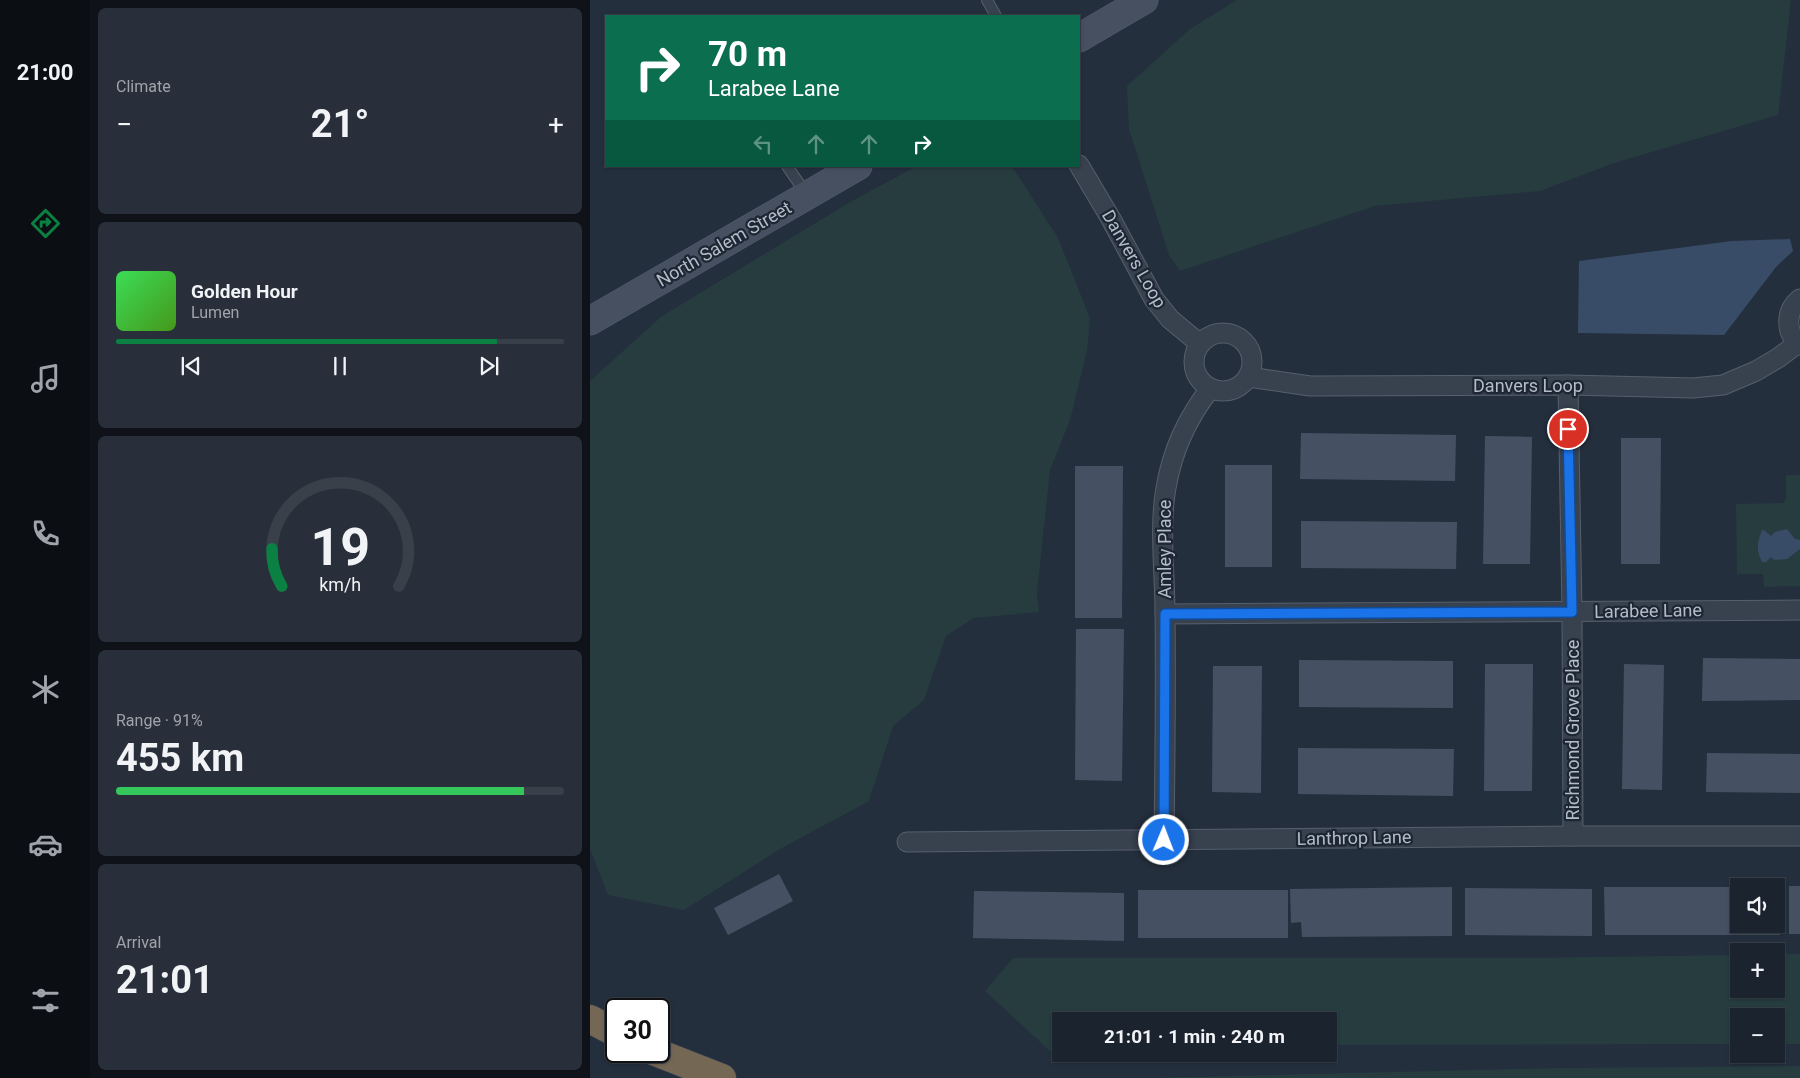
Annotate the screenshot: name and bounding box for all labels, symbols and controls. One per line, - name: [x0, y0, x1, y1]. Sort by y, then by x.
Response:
- text: 70 m: [708, 34, 787, 75]
- icon: right: [625, 35, 690, 100]
- text: 21:00: [17, 60, 73, 85]
- text: Larabee Lane: [708, 76, 840, 101]
- text: Climate: [116, 77, 171, 96]
- text: 21°: [311, 102, 369, 146]
- text: −: [116, 108, 132, 141]
- text: +: [548, 108, 564, 141]
- icon: left: [749, 130, 777, 158]
- icon: ahead: [802, 130, 830, 158]
- icon: ahead: [855, 130, 883, 158]
- icon: right: [908, 130, 936, 158]
- street label: North Salem Street: [653, 196, 795, 291]
- icon: directions: [28, 206, 63, 241]
- street label: Danvers Loop: [1098, 206, 1171, 312]
- text: Golden Hour: [191, 280, 298, 303]
- text: Lumen: [191, 303, 239, 322]
- icon: previous: [177, 352, 205, 380]
- icon: pause: [326, 352, 354, 380]
- icon: next: [475, 352, 503, 380]
- icon: music: [28, 361, 63, 396]
- street label: Danvers Loop: [1473, 375, 1583, 396]
- pin: [1547, 408, 1589, 450]
- icon: arrive: [1554, 415, 1582, 443]
- street label: Amley Place: [1154, 500, 1175, 598]
- icon: phone: [28, 516, 63, 551]
- text: 19: [310, 517, 370, 578]
- text: km/h: [319, 574, 361, 595]
- street label: Larabee Lane: [1594, 599, 1702, 622]
- street label: Richmond Grove Place: [1562, 640, 1583, 820]
- icon: climate: [28, 672, 63, 707]
- text: Range · 91%: [116, 711, 203, 730]
- text: 455 km: [116, 736, 244, 780]
- position arrow: [1137, 813, 1189, 865]
- street label: Lanthrop Lane: [1296, 826, 1412, 849]
- icon: car: [28, 827, 63, 862]
- map controls: [1730, 878, 1785, 1063]
- button: sound: [1730, 878, 1785, 933]
- text: Arrival: [116, 933, 161, 952]
- button: +: [1730, 943, 1785, 998]
- text: 21:01: [116, 958, 214, 1002]
- icon: filters: [28, 983, 63, 1018]
- speed limit sign: 30: [605, 998, 670, 1063]
- button: −: [1730, 1008, 1785, 1063]
- text: 21:01 · 1 min · 240 m: [1104, 1025, 1285, 1048]

